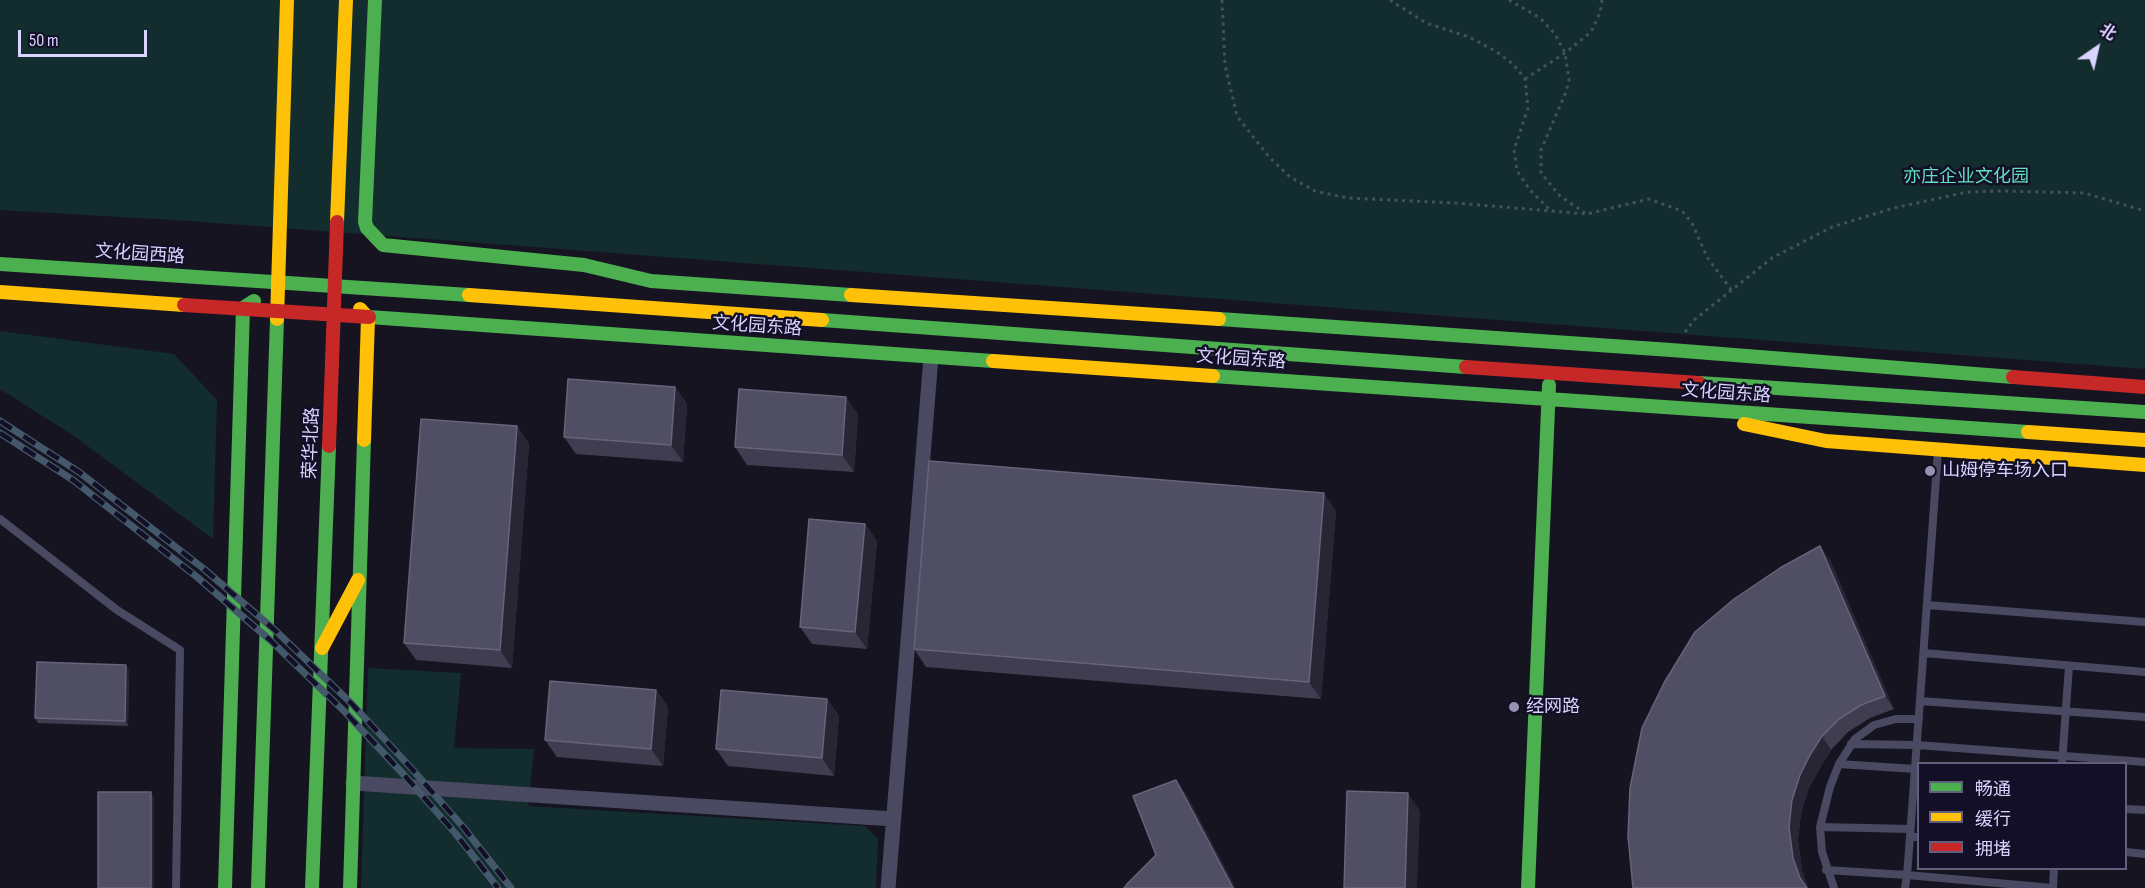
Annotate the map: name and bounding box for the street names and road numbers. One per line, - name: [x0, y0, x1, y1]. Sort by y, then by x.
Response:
- street label: 文化园西路: [94, 241, 186, 269]
- street label: 文化园东路: [711, 313, 803, 341]
- street label: 文化园东路: [1195, 346, 1287, 374]
- street label: 文化园东路: [1680, 380, 1772, 408]
- street label: 荣华北路: [300, 407, 324, 479]

